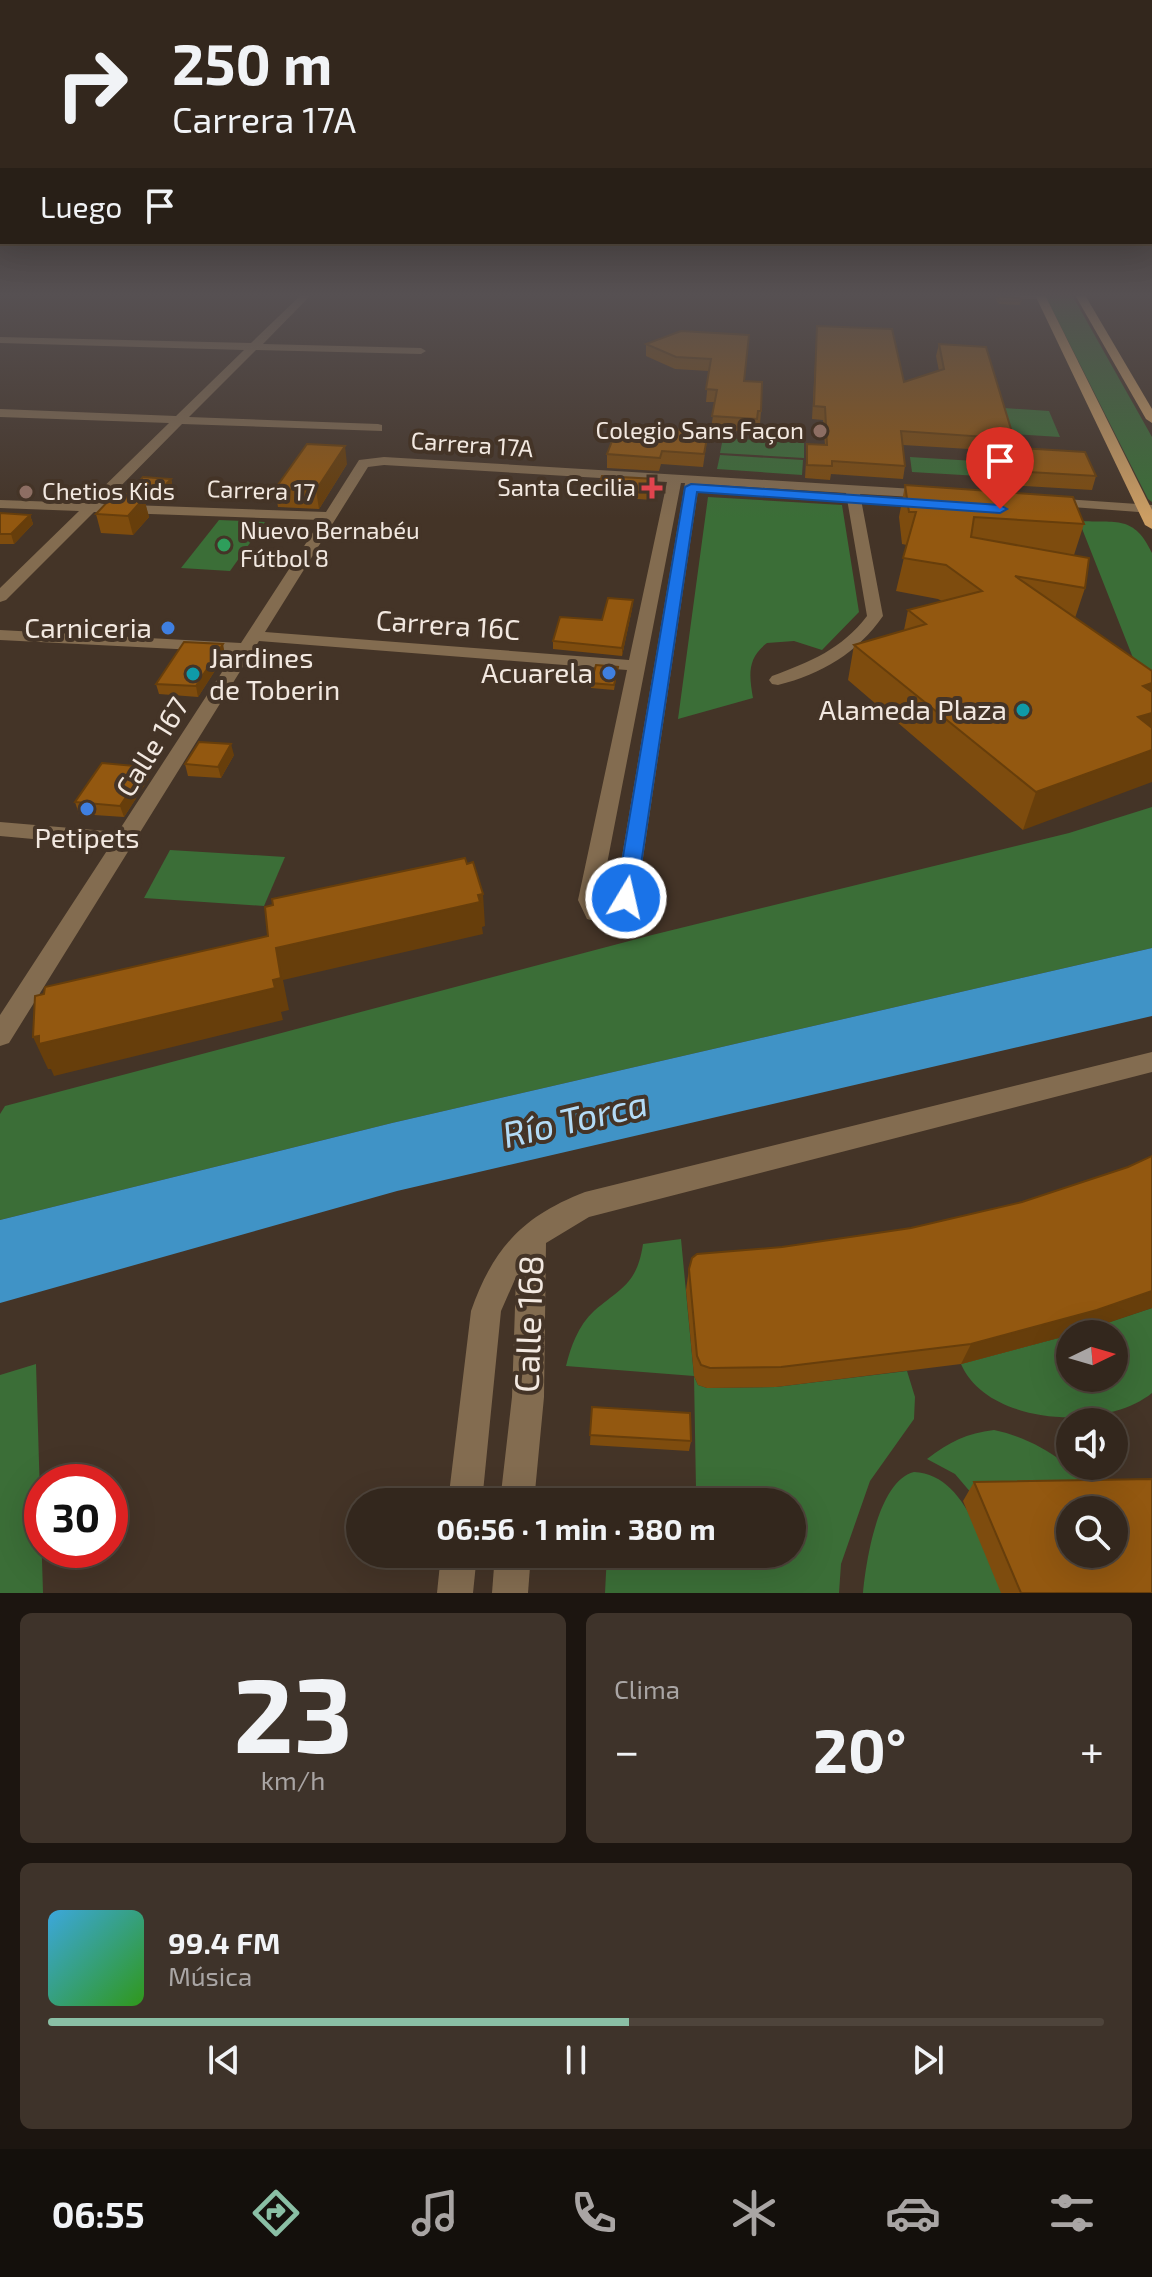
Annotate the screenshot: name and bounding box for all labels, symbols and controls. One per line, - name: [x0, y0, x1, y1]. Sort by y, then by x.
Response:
- text: 250 m: [172, 29, 332, 96]
- icon: right: [40, 32, 144, 136]
- text: Carrera 17A: [172, 97, 356, 140]
- icon: arrive: [138, 184, 182, 228]
- text: Luego: [40, 188, 122, 224]
- place label: Colegio Sans Façon: [596, 415, 804, 445]
- marker: Colegio Sans Façon: [811, 422, 829, 440]
- street label: Carrera 17A: [410, 425, 534, 462]
- pin: [966, 427, 1034, 509]
- icon: arrive: [978, 439, 1022, 483]
- place label: Santa Cecilia: [497, 472, 636, 501]
- street label: Carrera 17: [206, 473, 316, 506]
- place label: Chetios Kids: [42, 476, 175, 505]
- marker: Santa Cecilia: [643, 479, 661, 497]
- marker: Chetios Kids: [17, 483, 35, 501]
- place label: Nuevo Bernabéu Fútbol 8: [240, 515, 420, 572]
- marker: Nuevo Bernabéu Fútbol 8: [215, 536, 233, 554]
- street label: Carrera 16C: [375, 602, 521, 646]
- place label: Carniceria: [24, 610, 152, 644]
- marker: Carniceria: [159, 619, 177, 637]
- place label: Jardines de Toberin: [209, 640, 340, 706]
- place label: Acuarela: [481, 655, 593, 689]
- marker: Acuarela: [600, 664, 618, 682]
- marker: Jardines de Toberin: [184, 665, 202, 683]
- street label: Calle 167: [107, 691, 195, 802]
- place label: Alameda Plaza: [819, 692, 1007, 726]
- marker: Alameda Plaza: [1014, 701, 1032, 719]
- marker: Petipets: [78, 800, 96, 818]
- place label: Petipets: [34, 820, 140, 854]
- position arrow: [584, 856, 668, 940]
- water label: Río Torca: [498, 1080, 651, 1155]
- street label: Calle 168: [505, 1254, 550, 1393]
- north arrow: [1056, 1320, 1128, 1392]
- map controls: [1056, 1320, 1128, 1568]
- button: sound: [1056, 1408, 1128, 1480]
- speed limit sign: 30: [24, 1464, 128, 1568]
- button: search: [1056, 1496, 1128, 1568]
- text: 06:56 · 1 min · 380 m: [436, 1510, 716, 1546]
- text: 23: [233, 1649, 353, 1774]
- text: Clima: [614, 1673, 680, 1704]
- text: 20°: [813, 1713, 906, 1785]
- text: −: [614, 1723, 640, 1776]
- text: +: [1080, 1723, 1104, 1776]
- text: km/h: [261, 1764, 325, 1795]
- text: 99.4 FM: [168, 1924, 280, 1960]
- text: Música: [168, 1960, 252, 1991]
- icon: previous: [202, 2038, 246, 2082]
- icon: pause: [554, 2038, 598, 2082]
- icon: next: [906, 2038, 950, 2082]
- icon: directions: [248, 2185, 304, 2241]
- icon: music: [407, 2185, 463, 2241]
- icon: phone: [566, 2185, 622, 2241]
- icon: climate: [726, 2185, 782, 2241]
- icon: car: [885, 2185, 941, 2241]
- icon: filters: [1044, 2185, 1100, 2241]
- text: 06:55: [52, 2192, 145, 2235]

